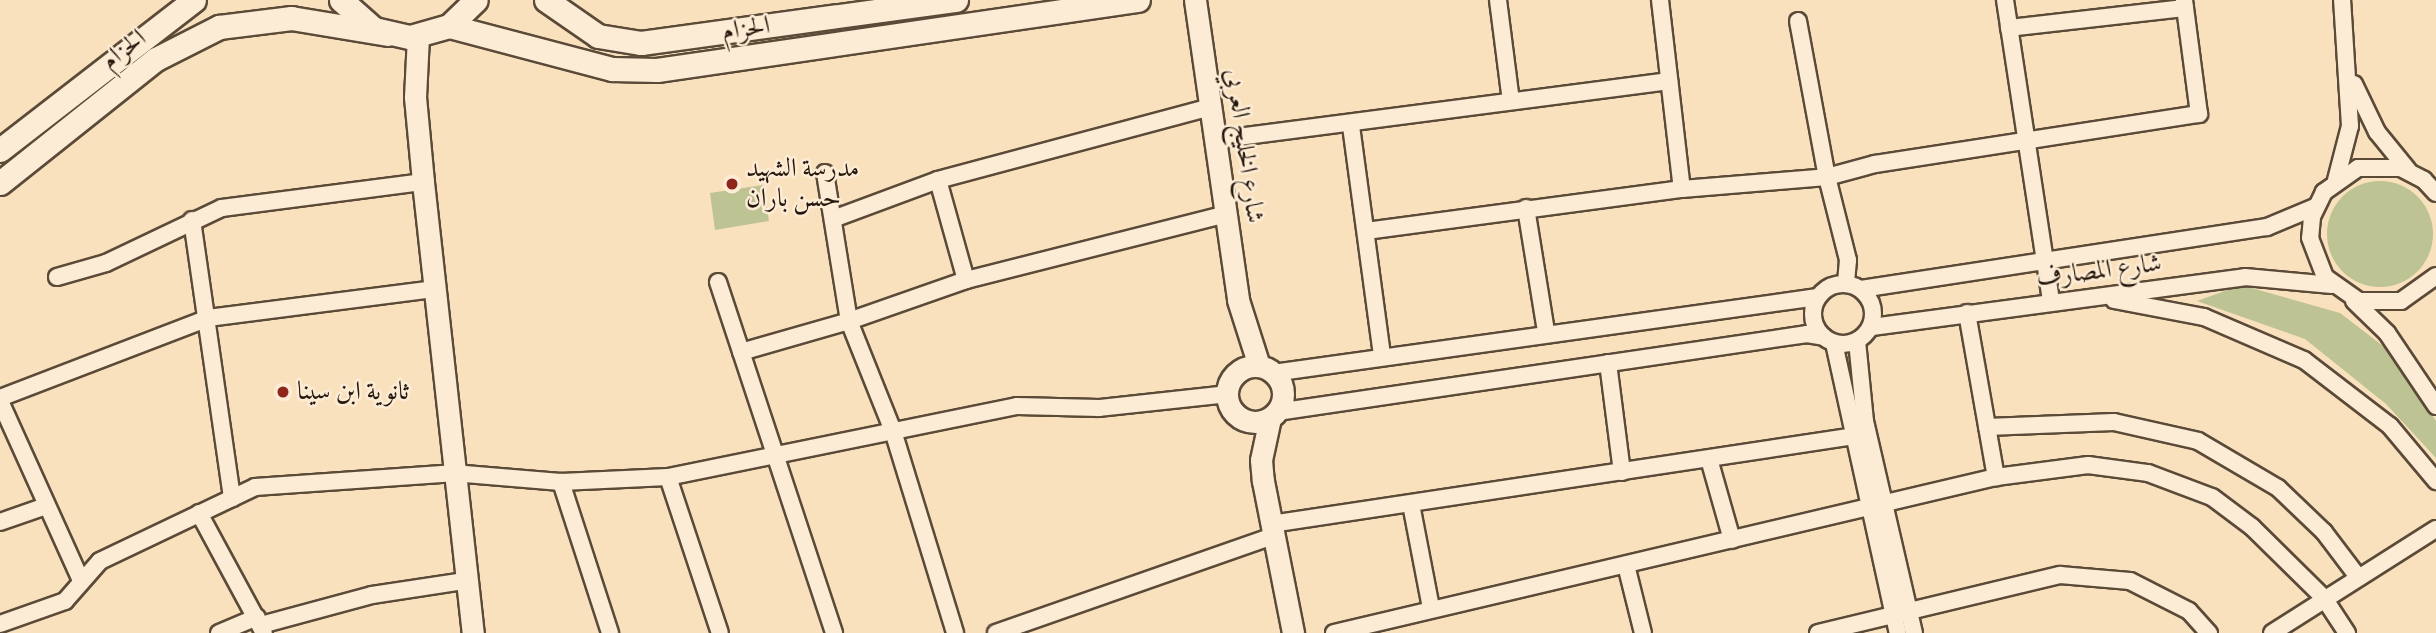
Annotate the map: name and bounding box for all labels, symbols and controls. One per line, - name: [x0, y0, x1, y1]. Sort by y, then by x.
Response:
- street label: الحزام: [720, 10, 772, 48]
- street label: الحزام: [95, 23, 153, 77]
- street label: شارع الخليج العربي: [1218, 67, 1270, 225]
- place label: مدرسة الشهيد حسن باران: [746, 153, 859, 214]
- marker: مدرسة الشهيد حسن باران: [724, 176, 740, 192]
- street label: شارع المصارف: [2035, 248, 2163, 294]
- place label: ثانوية ابن سينا: [297, 376, 409, 408]
- marker: ثانوية ابن سينا: [275, 384, 291, 400]

